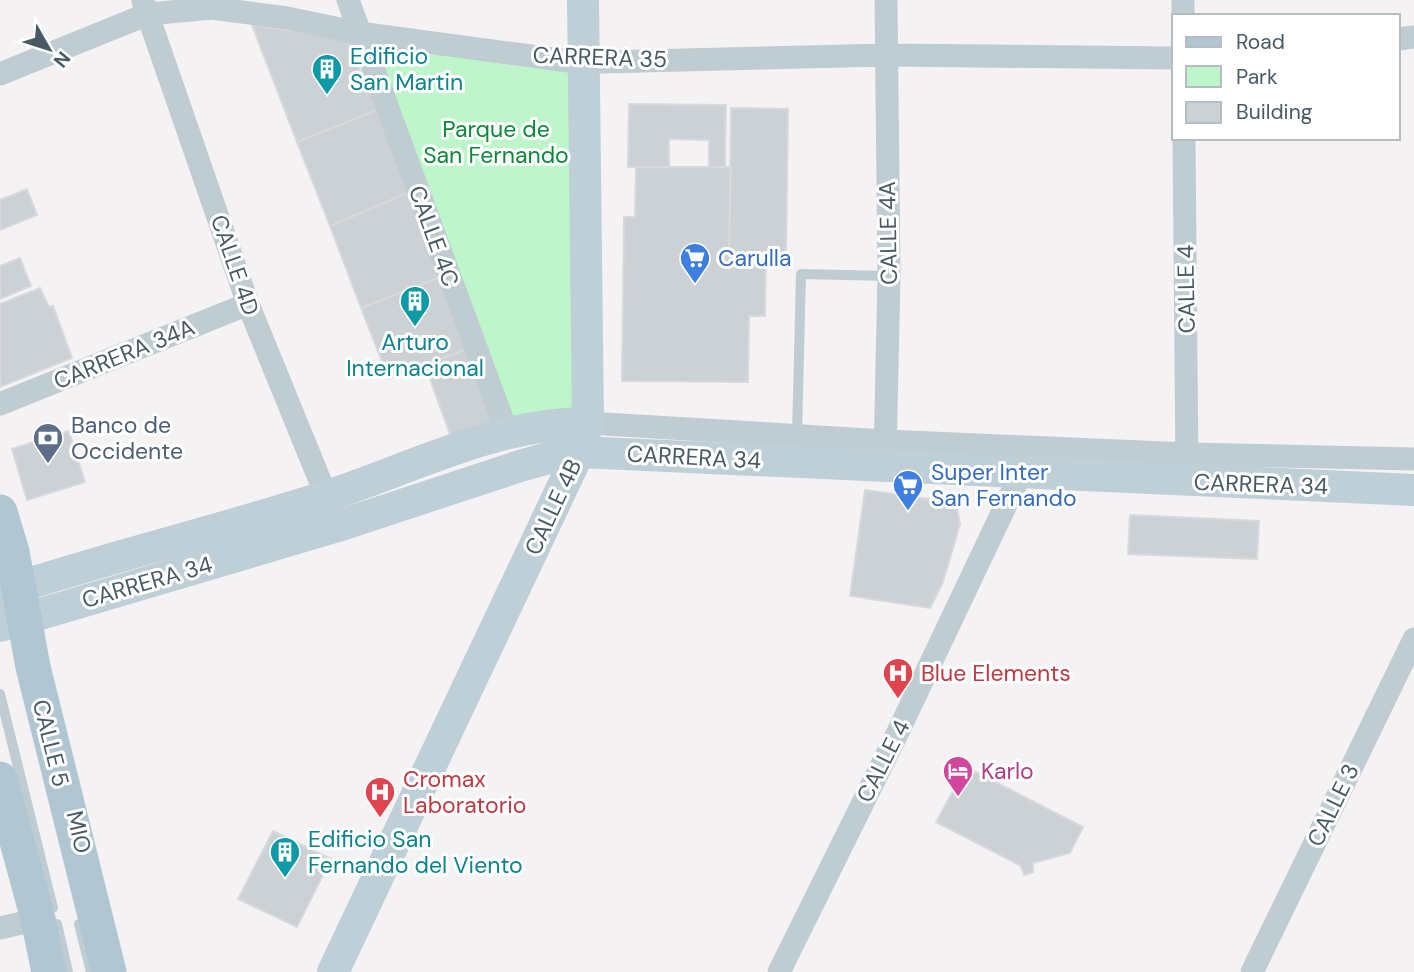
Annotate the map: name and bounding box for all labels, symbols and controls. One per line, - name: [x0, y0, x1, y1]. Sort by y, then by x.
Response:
- north arrow: [14, 14, 84, 84]
- legend: [1172, 14, 1400, 140]
- text: Road: [1236, 28, 1285, 56]
- street label: CARRERA 35: [532, 40, 668, 74]
- place label: Edificio San Martin: [350, 41, 463, 97]
- text: N: [48, 46, 76, 73]
- building icon: Edificio San Martin: [310, 52, 344, 96]
- text: Park: [1236, 63, 1278, 91]
- text: Building: [1236, 98, 1313, 126]
- park label: Parque de San Fernando: [423, 114, 569, 170]
- street label: CALLE 4C: [402, 181, 466, 291]
- street label: CALLE 4A: [872, 181, 904, 285]
- street label: CALLE 4D: [204, 211, 266, 319]
- supermarket icon: Carulla: [678, 241, 712, 285]
- place label: Carulla: [718, 243, 791, 273]
- street label: CALLE 4: [1170, 244, 1202, 334]
- building icon: Arturo Internacional: [398, 284, 432, 328]
- street label: CARRERA 34A: [49, 312, 199, 396]
- place label: Arturo Internacional: [346, 327, 484, 383]
- place label: Banco de Occidente: [71, 410, 183, 466]
- bank icon: Banco de Occidente: [31, 421, 65, 465]
- street label: CARRERA 34: [626, 439, 762, 475]
- street label: CALLE 4B: [518, 454, 588, 560]
- place label: Super Inter San Fernando: [931, 457, 1077, 513]
- street label: CARRERA 34: [1193, 467, 1329, 501]
- supermarket icon: Super Inter San Fernando: [891, 468, 925, 512]
- street label: CARRERA 34: [78, 549, 216, 615]
- hospital icon: Blue Elements: [881, 656, 915, 700]
- place label: Blue Elements: [921, 658, 1071, 688]
- street label: CALLE 5: [26, 696, 76, 790]
- street label: CALLE 4: [849, 715, 917, 807]
- hotel icon: Karlo: [941, 754, 975, 798]
- place label: Karlo: [981, 756, 1034, 786]
- street label: CALLE 3: [1300, 759, 1366, 851]
- place label: Cromax Laboratorio: [403, 764, 526, 820]
- hospital icon: Cromax Laboratorio: [363, 775, 397, 819]
- street label: MIO: [60, 808, 98, 856]
- place label: Edificio San Fernando del Viento: [308, 824, 523, 880]
- building icon: Edificio San Fernando del Viento: [268, 835, 302, 879]

